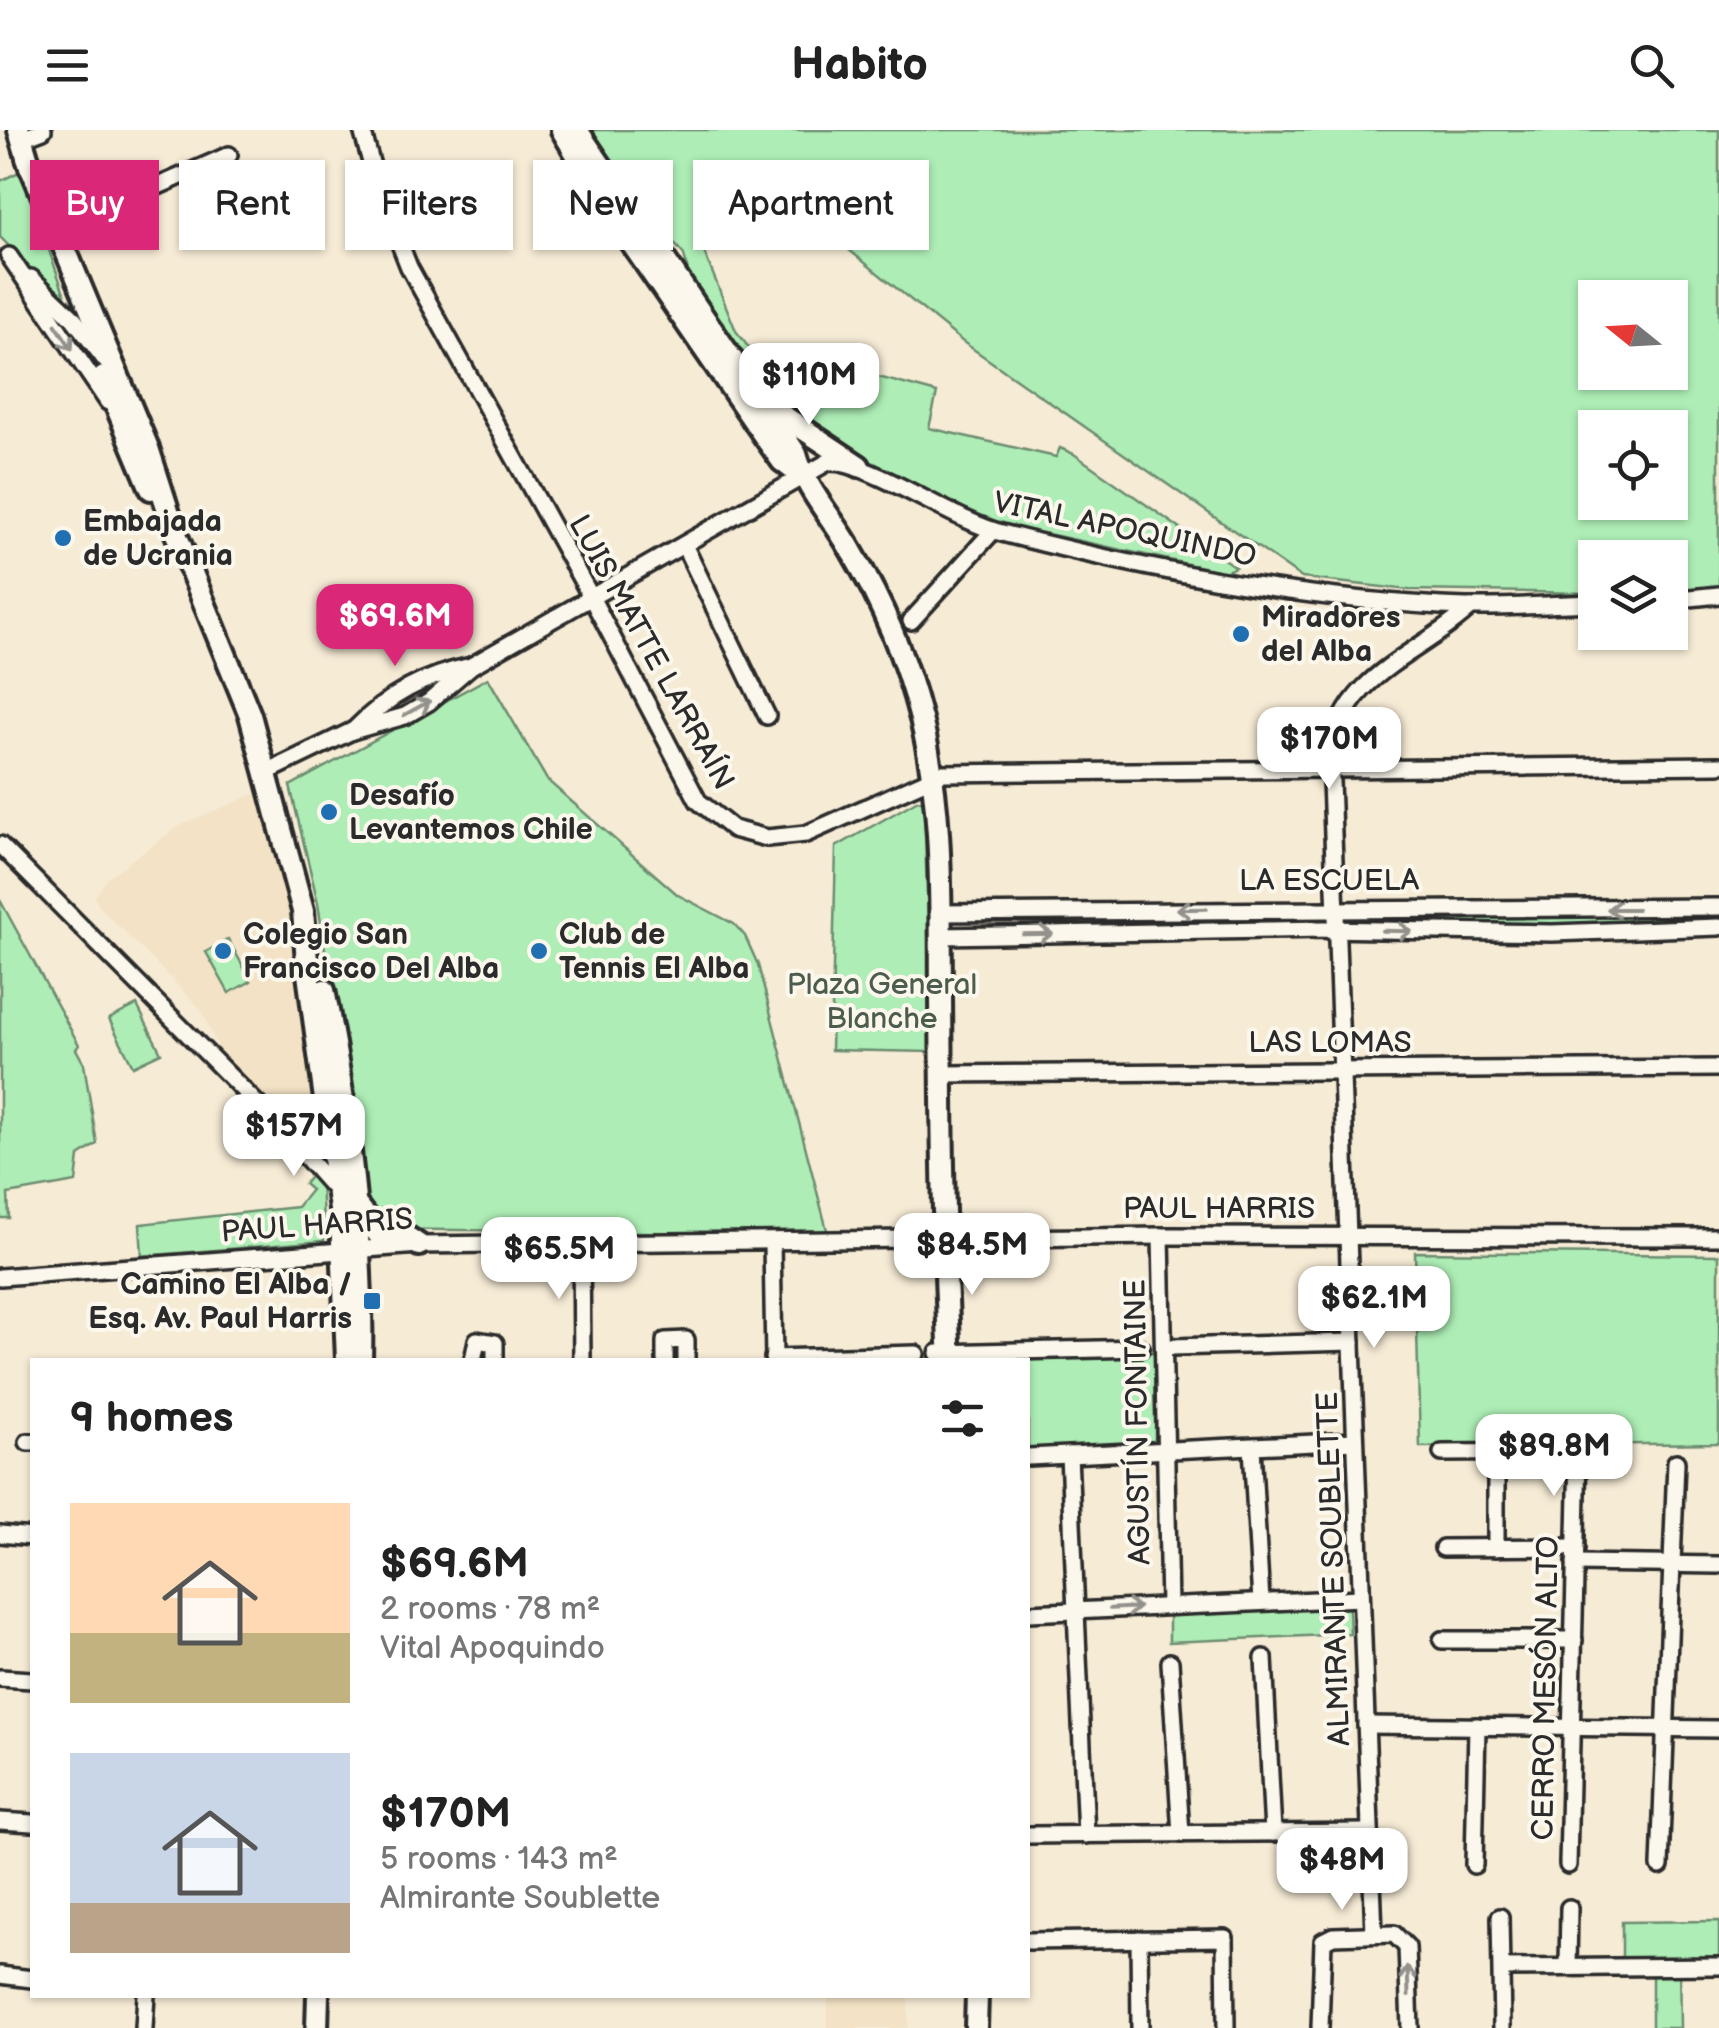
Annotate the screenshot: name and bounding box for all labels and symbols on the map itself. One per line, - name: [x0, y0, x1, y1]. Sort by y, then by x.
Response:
- north arrow: [1578, 280, 1688, 390]
- one-way arrow: [53, 322, 74, 350]
- pin: $110M: [739, 343, 879, 428]
- street label: VITAL APOQUINDO: [990, 485, 1260, 575]
- place label: Embajada de Ucrania: [83, 504, 233, 574]
- street label: LUIS MATTE LARRAÍN: [561, 508, 742, 796]
- marker: Embajada de Ucrania: [52, 527, 74, 549]
- pin: $69.6M: [314, 584, 476, 669]
- place label: Miradores del Alba: [1261, 600, 1401, 670]
- marker: Miradores del Alba: [1230, 623, 1252, 645]
- one-way arrow: [402, 698, 431, 718]
- pin: $170M: [1259, 707, 1399, 792]
- place label: Desafío Levantemos Chile: [349, 778, 593, 848]
- marker: Desafío Levantemos Chile: [318, 801, 340, 823]
- street label: LA ESCUELA: [1239, 863, 1420, 899]
- one-way arrow: [1176, 899, 1208, 918]
- one-way arrow: [1606, 900, 1638, 918]
- place label: Colegio San Francisco Del Alba: [243, 917, 499, 987]
- place label: Club de Tennis El Alba: [559, 917, 750, 987]
- one-way arrow: [1381, 921, 1413, 940]
- one-way arrow: [1021, 924, 1053, 943]
- marker: Colegio San Francisco Del Alba: [212, 940, 234, 962]
- marker: Club de Tennis El Alba: [528, 940, 550, 962]
- park label: Plaza General Blanche: [787, 967, 977, 1037]
- street label: LAS LOMAS: [1248, 1025, 1412, 1061]
- pin: $157M: [224, 1094, 364, 1179]
- street label: PAUL HARRIS: [1123, 1191, 1315, 1227]
- street label: PAUL HARRIS: [220, 1201, 414, 1251]
- pin: $84.5M: [891, 1213, 1053, 1298]
- pin: $65.5M: [478, 1217, 640, 1302]
- pin: $62.1M: [1293, 1266, 1455, 1351]
- place label: Camino El Alba / Esq. Av. Paul Harris: [88, 1267, 352, 1337]
- street label: AGUSTÍN FONTAINE: [1117, 1279, 1158, 1565]
- marker: Camino El Alba / Esq. Av. Paul Harris: [361, 1290, 383, 1312]
- street label: ALMIRANTE SOUBLETTE: [1310, 1391, 1358, 1747]
- pin: $89.8M: [1473, 1414, 1635, 1499]
- street label: CERRO MESÓN ALTO: [1524, 1535, 1567, 1841]
- one-way arrow: [1108, 1598, 1140, 1617]
- pin: $48M: [1283, 1828, 1401, 1913]
- one-way arrow: [1398, 1966, 1417, 1998]

